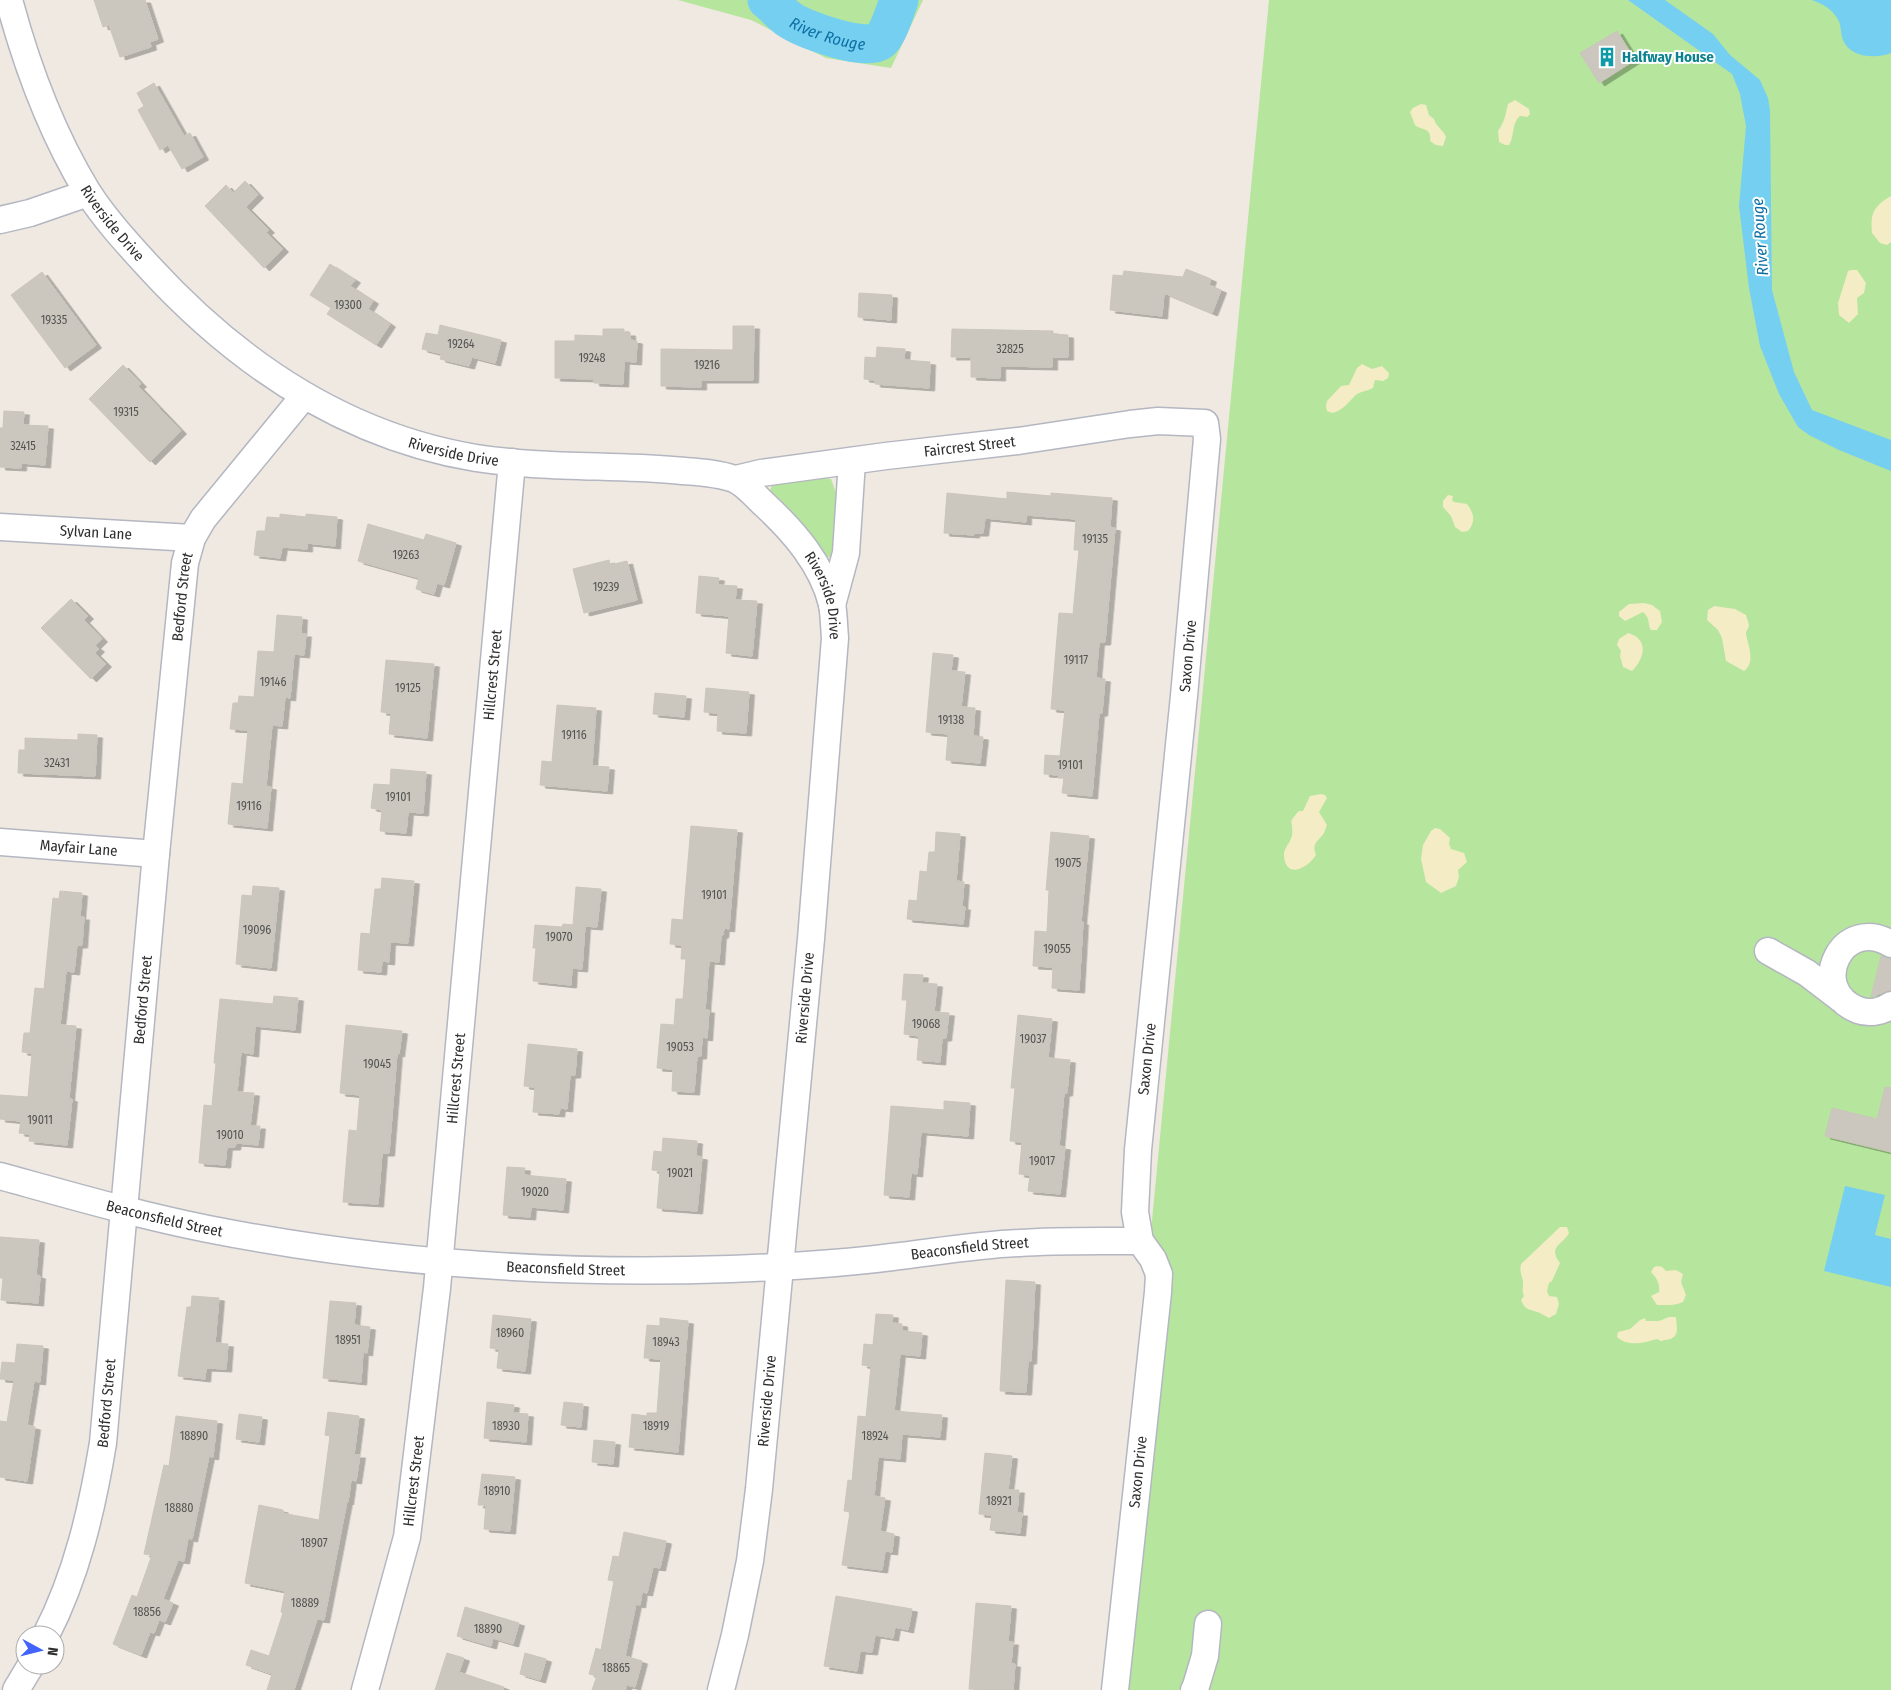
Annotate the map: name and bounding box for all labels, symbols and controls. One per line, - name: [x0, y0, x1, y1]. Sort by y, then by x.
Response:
- water label: River Rouge: [787, 13, 867, 53]
- building icon: Halfway House: [1596, 46, 1618, 68]
- place label: Halfway House: [1622, 48, 1714, 66]
- street label: Riverside Drive: [77, 182, 148, 265]
- water label: River Rouge: [1748, 197, 1772, 276]
- house number: 19300: [334, 298, 362, 312]
- house number: 19335: [41, 313, 68, 327]
- house number: 19264: [447, 337, 475, 351]
- house number: 32825: [996, 342, 1024, 356]
- house number: 19248: [578, 351, 606, 365]
- house number: 19216: [694, 358, 720, 372]
- house number: 19315: [113, 405, 139, 419]
- street label: Faircrest Street: [923, 432, 1016, 461]
- street label: Riverside Drive: [406, 433, 500, 470]
- house number: 32415: [10, 439, 36, 453]
- street label: Sylvan Lane: [59, 521, 132, 544]
- house number: 19135: [1082, 532, 1108, 546]
- house number: 19263: [393, 548, 419, 562]
- street label: Riverside Drive: [801, 548, 844, 640]
- street label: Bedford Street: [168, 550, 197, 642]
- house number: 19239: [593, 580, 620, 594]
- street label: Saxon Drive: [1176, 619, 1200, 693]
- street label: Hillcrest Street: [480, 629, 506, 721]
- house number: 19117: [1064, 653, 1088, 667]
- house number: 19146: [260, 675, 286, 689]
- house number: 19125: [395, 681, 421, 695]
- house number: 19138: [938, 713, 964, 727]
- house number: 19116: [561, 728, 587, 742]
- house number: 32431: [44, 756, 70, 770]
- house number: 19101: [1057, 758, 1083, 772]
- house number: 19101: [385, 790, 411, 804]
- house number: 19116: [236, 799, 262, 813]
- street label: Mayfair Lane: [39, 836, 118, 860]
- house number: 19075: [1055, 856, 1082, 870]
- house number: 19101: [701, 888, 727, 902]
- house number: 19096: [243, 923, 271, 937]
- house number: 19070: [545, 930, 573, 944]
- house number: 19055: [1043, 942, 1071, 956]
- street label: Riverside Drive: [792, 951, 818, 1045]
- street label: Bedford Street: [130, 954, 156, 1045]
- house number: 19068: [912, 1017, 940, 1031]
- street label: Saxon Drive: [1134, 1022, 1160, 1096]
- street label: Hillcrest Street: [443, 1032, 469, 1125]
- house number: 19037: [1020, 1032, 1047, 1046]
- house number: 19053: [666, 1040, 694, 1054]
- house number: 19045: [363, 1057, 391, 1071]
- house number: 19011: [27, 1113, 53, 1127]
- house number: 19010: [216, 1128, 244, 1142]
- house number: 19017: [1029, 1154, 1055, 1168]
- house number: 19021: [667, 1166, 693, 1180]
- house number: 19020: [521, 1185, 549, 1199]
- street label: Beaconsfield Street: [104, 1196, 224, 1241]
- street label: Beaconsfield Street: [910, 1233, 1029, 1264]
- street label: Beaconsfield Street: [506, 1258, 625, 1279]
- house number: 18960: [496, 1326, 524, 1340]
- house number: 18951: [335, 1333, 361, 1347]
- house number: 18943: [652, 1335, 680, 1349]
- street label: Riverside Drive: [754, 1354, 780, 1448]
- street label: Bedford Street: [93, 1358, 120, 1449]
- house number: 18930: [492, 1419, 520, 1433]
- house number: 18919: [643, 1419, 669, 1433]
- house number: 18890: [180, 1429, 208, 1443]
- house number: 18924: [861, 1429, 889, 1443]
- street label: Hillcrest Street: [399, 1435, 428, 1527]
- street label: Saxon Drive: [1125, 1435, 1151, 1509]
- house number: 18910: [483, 1484, 511, 1498]
- house number: 18921: [986, 1494, 1012, 1508]
- house number: 18880: [165, 1501, 193, 1515]
- house number: 18907: [300, 1536, 328, 1550]
- house number: 18889: [291, 1596, 319, 1610]
- house number: 18856: [133, 1605, 161, 1619]
- house number: 18890: [474, 1622, 502, 1636]
- north arrow: [15, 1625, 65, 1675]
- text: N: [43, 1646, 61, 1657]
- house number: 18865: [602, 1661, 631, 1675]

